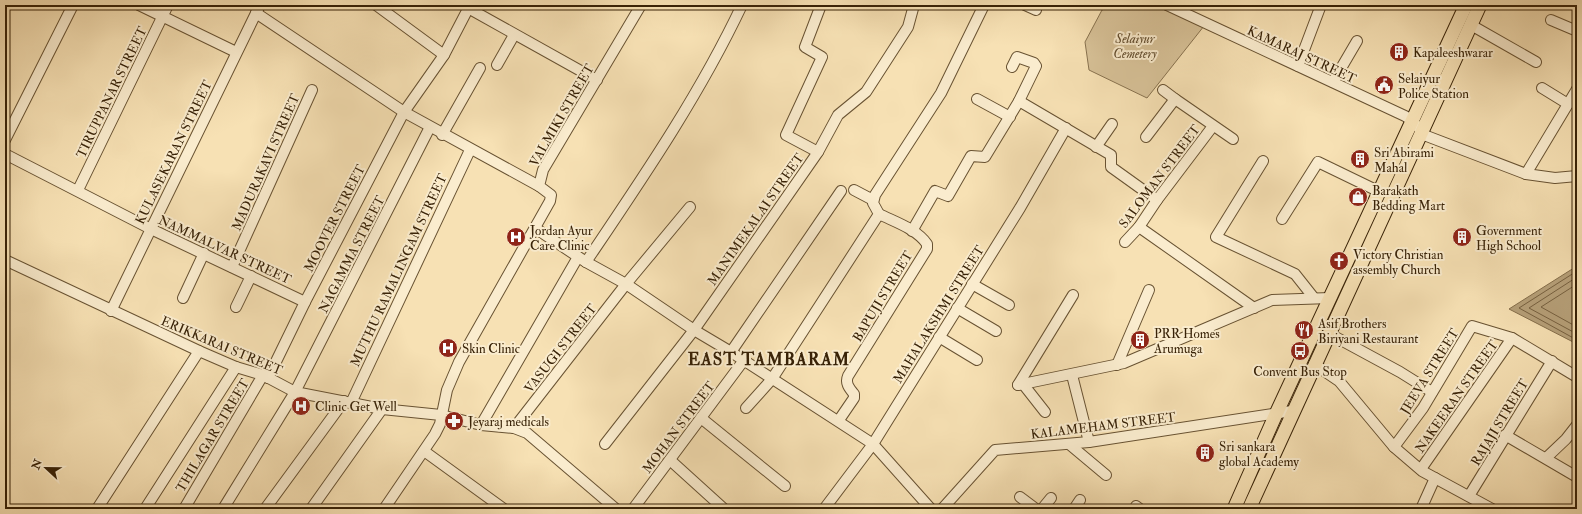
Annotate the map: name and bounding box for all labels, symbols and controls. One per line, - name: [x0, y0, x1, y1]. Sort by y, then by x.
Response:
- street label: KAMARAJ STREET: [1245, 23, 1359, 87]
- street label: TIRUPPANAR STREET: [73, 24, 151, 161]
- park label: Selaiyur Cemetery: [1113, 31, 1157, 62]
- building icon: Kapaleeshwarar: [1388, 41, 1410, 63]
- place label: Kapaleeshwarar: [1413, 45, 1493, 62]
- street label: VALMIKI STREET: [526, 61, 598, 170]
- place label: Selaiyur Police Station: [1398, 71, 1469, 102]
- public building icon: Selaiyur Police Station: [1373, 74, 1395, 96]
- street label: KULASEKARAN STREET: [132, 78, 216, 227]
- street label: MADURAKAVI STREET: [228, 91, 303, 233]
- street label: SALOMAN STREET: [1116, 122, 1204, 231]
- place label: Sri Abirami Mahal: [1374, 145, 1435, 176]
- building icon: Sri Abirami Mahal: [1349, 148, 1371, 170]
- street label: MANIMEKALAI STREET: [704, 150, 808, 289]
- street label: MOOVER STREET: [301, 162, 369, 275]
- street label: MUTHU RAMALINGAM STREET: [347, 171, 451, 369]
- place label: Barakath Bedding Mart: [1372, 183, 1445, 214]
- shop icon: Barakath Bedding Mart: [1347, 186, 1369, 208]
- street label: NAGAMMA STREET: [315, 193, 389, 316]
- street label: NAMMALVAR STREET: [156, 212, 294, 288]
- place label: Jordan Ayur Care Clinic: [529, 223, 593, 254]
- place label: Government High School: [1476, 223, 1542, 254]
- hospital icon: Jordan Ayur Care Clinic: [505, 226, 527, 248]
- building icon: Government High School: [1451, 226, 1473, 248]
- street label: MAHALAKSHMI STREET: [890, 242, 988, 386]
- place label: Victory Christian assembly Church: [1353, 247, 1444, 279]
- street label: BAPUJI STREET: [849, 248, 916, 345]
- church icon: Victory Christian assembly Church: [1328, 250, 1350, 272]
- street label: VASUGI STREET: [521, 301, 601, 396]
- street label: ERIKKARAI STREET: [158, 313, 285, 379]
- place label: Asif Brothers Biriyani Restaurant: [1317, 316, 1419, 348]
- restaurant icon: Asif Brothers Biriyani Restaurant: [1293, 319, 1315, 341]
- street label: JEEVA STREET: [1397, 325, 1463, 418]
- place label: PRR Homes Arumuga: [1153, 326, 1220, 357]
- building icon: PRR Homes Arumuga: [1129, 329, 1151, 351]
- hospital icon: Skin Clinic: [437, 337, 459, 359]
- street label: NAKEERAN STREET: [1412, 337, 1502, 456]
- bus stop icon: Convent Bus Stop: [1289, 340, 1311, 362]
- place label: Skin Clinic: [462, 341, 520, 357]
- district label: EAST TAMBARAM: [688, 349, 850, 370]
- place label: Convent Bus Stop: [1253, 364, 1347, 381]
- street label: THILAGAR STREET: [173, 376, 253, 495]
- street label: RAJAJI STREET: [1468, 376, 1532, 469]
- street label: MOHAN STREET: [639, 378, 719, 477]
- hospital icon: Clinic Get Well: [290, 395, 312, 417]
- place label: Clinic Get Well: [315, 399, 398, 415]
- street label: KALAMEHAM STREET: [1030, 409, 1177, 443]
- pharmacy icon: Jeyaraj medicals: [443, 410, 465, 432]
- place label: Jeyaraj medicals: [467, 414, 550, 431]
- place label: Sri sankara global Academy: [1219, 439, 1299, 471]
- building icon: Sri sankara global Academy: [1194, 442, 1216, 464]
- north arrow: [26, 448, 66, 488]
- text: N: [29, 456, 45, 472]

